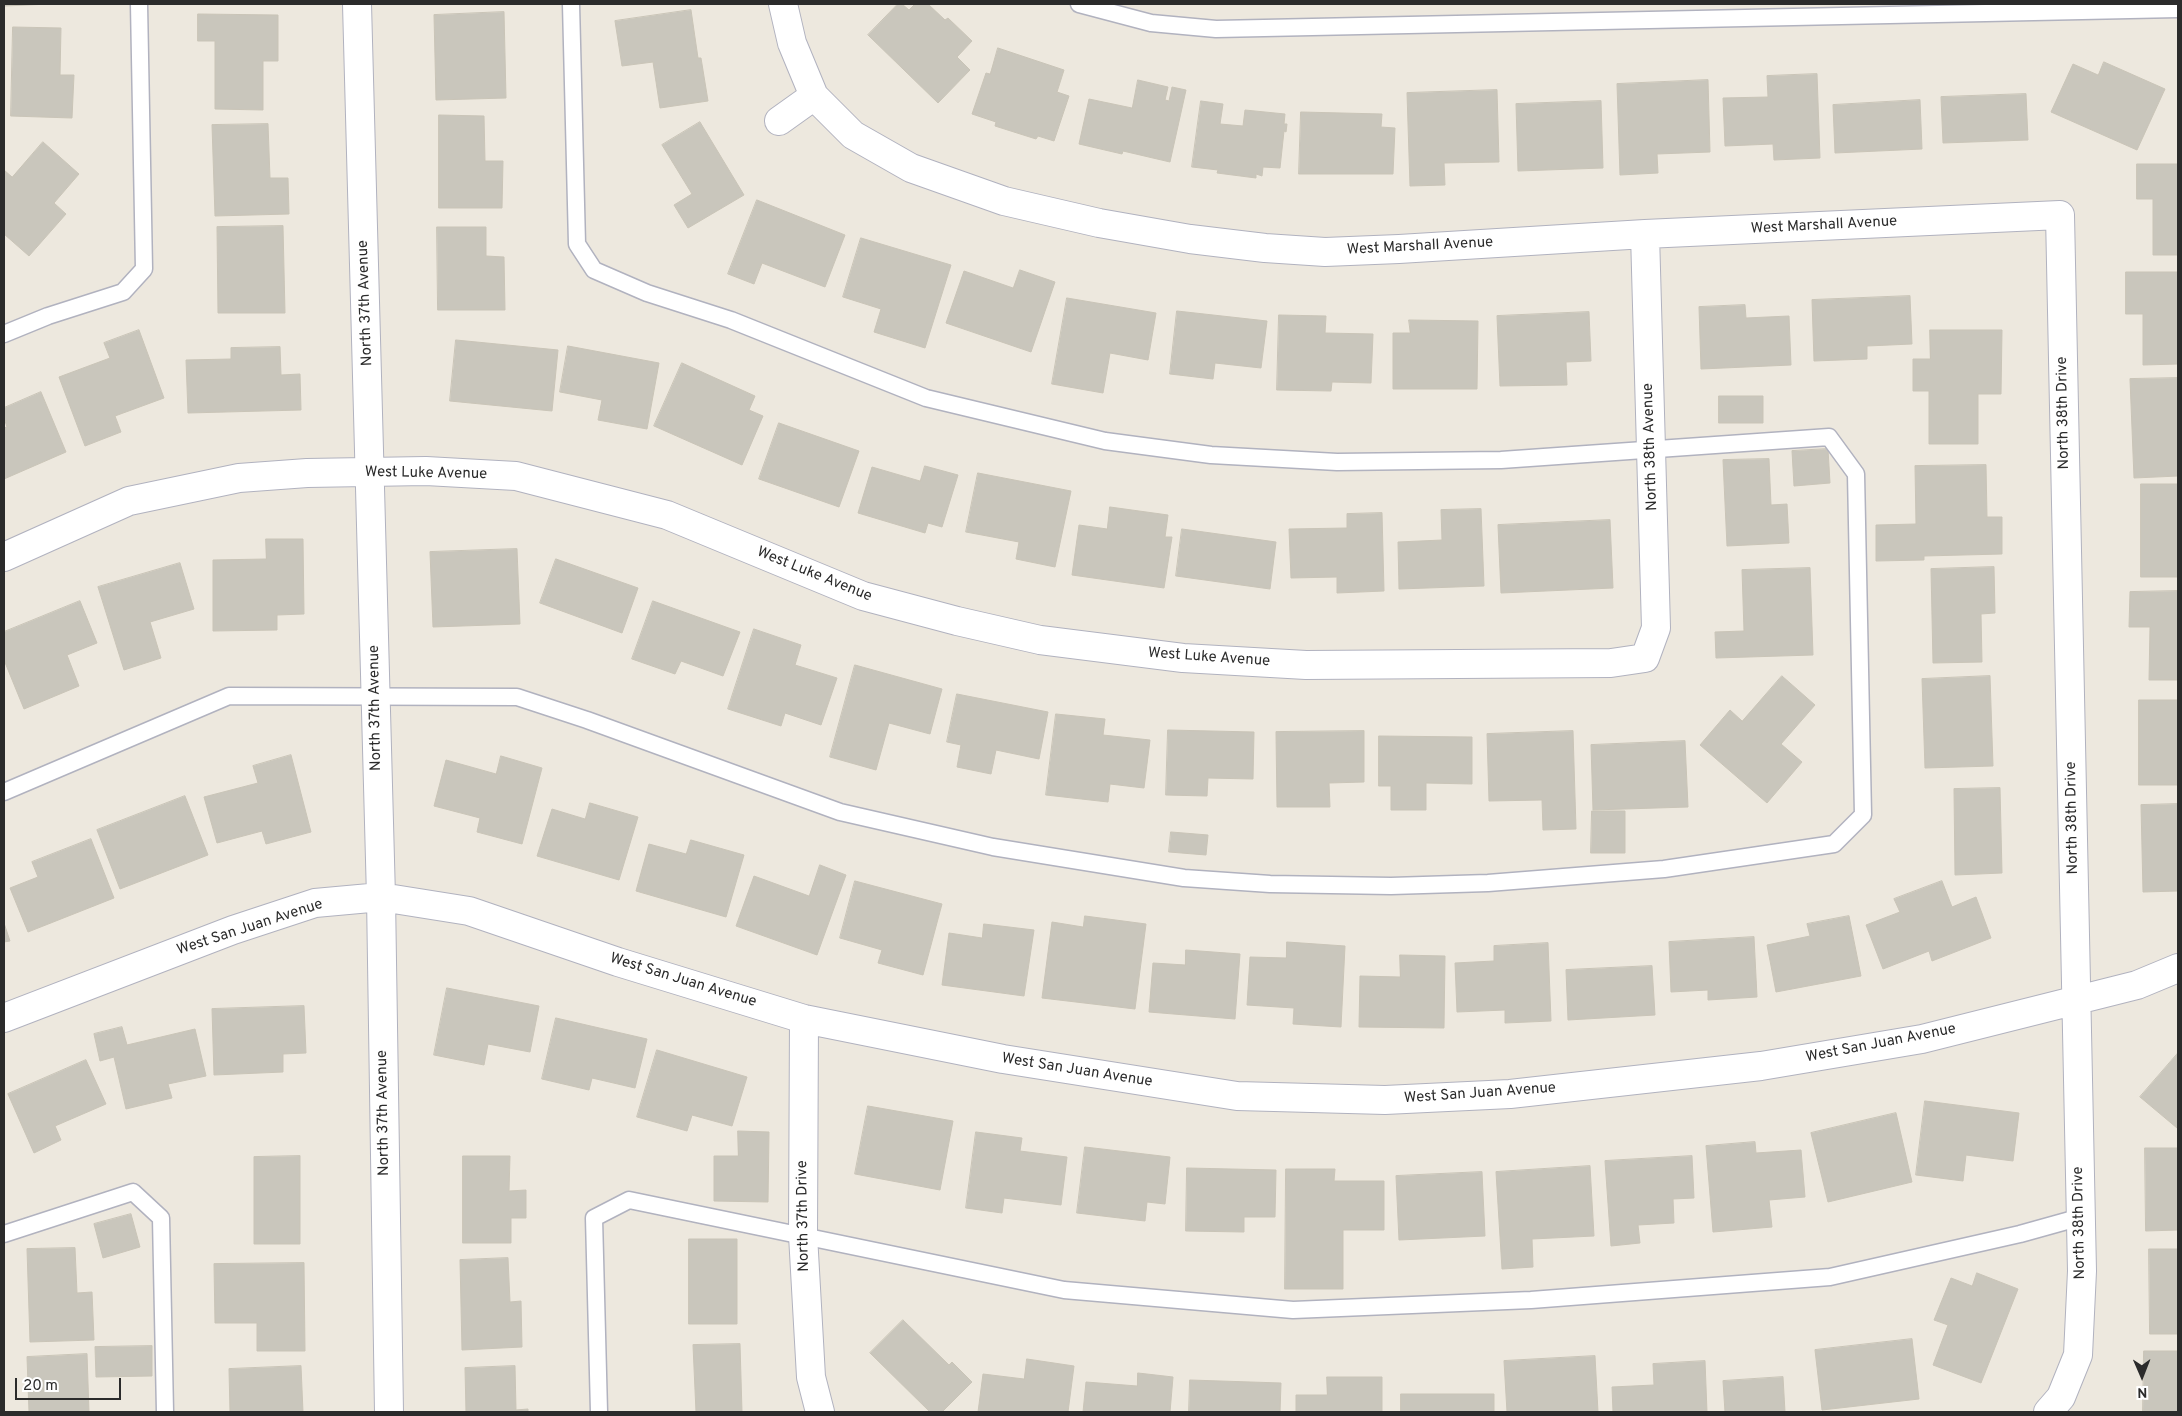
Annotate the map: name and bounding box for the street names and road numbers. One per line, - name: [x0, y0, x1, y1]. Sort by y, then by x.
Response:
- street label: West Marshall Avenue: [1750, 213, 1898, 239]
- street label: West Marshall Avenue: [1346, 234, 1494, 260]
- street label: North 37th Avenue: [355, 240, 377, 366]
- street label: North 38th Drive: [2054, 356, 2074, 470]
- street label: North 38th Avenue: [1640, 383, 1662, 511]
- street label: West Luke Avenue: [365, 464, 487, 484]
- street label: West Luke Avenue: [754, 544, 874, 606]
- street label: North 37th Avenue: [366, 645, 386, 771]
- street label: West Luke Avenue: [1147, 645, 1271, 671]
- street label: North 38th Drive: [2063, 761, 2083, 875]
- street label: West San Juan Avenue: [175, 896, 325, 960]
- street label: West San Juan Avenue: [608, 950, 758, 1012]
- street label: West San Juan Avenue: [1805, 1021, 1957, 1067]
- street label: North 37th Avenue: [374, 1050, 394, 1176]
- street label: West San Juan Avenue: [1000, 1050, 1154, 1092]
- street label: West San Juan Avenue: [1403, 1080, 1557, 1108]
- street label: North 37th Drive: [794, 1160, 814, 1272]
- street label: North 38th Drive: [2070, 1166, 2090, 1280]

